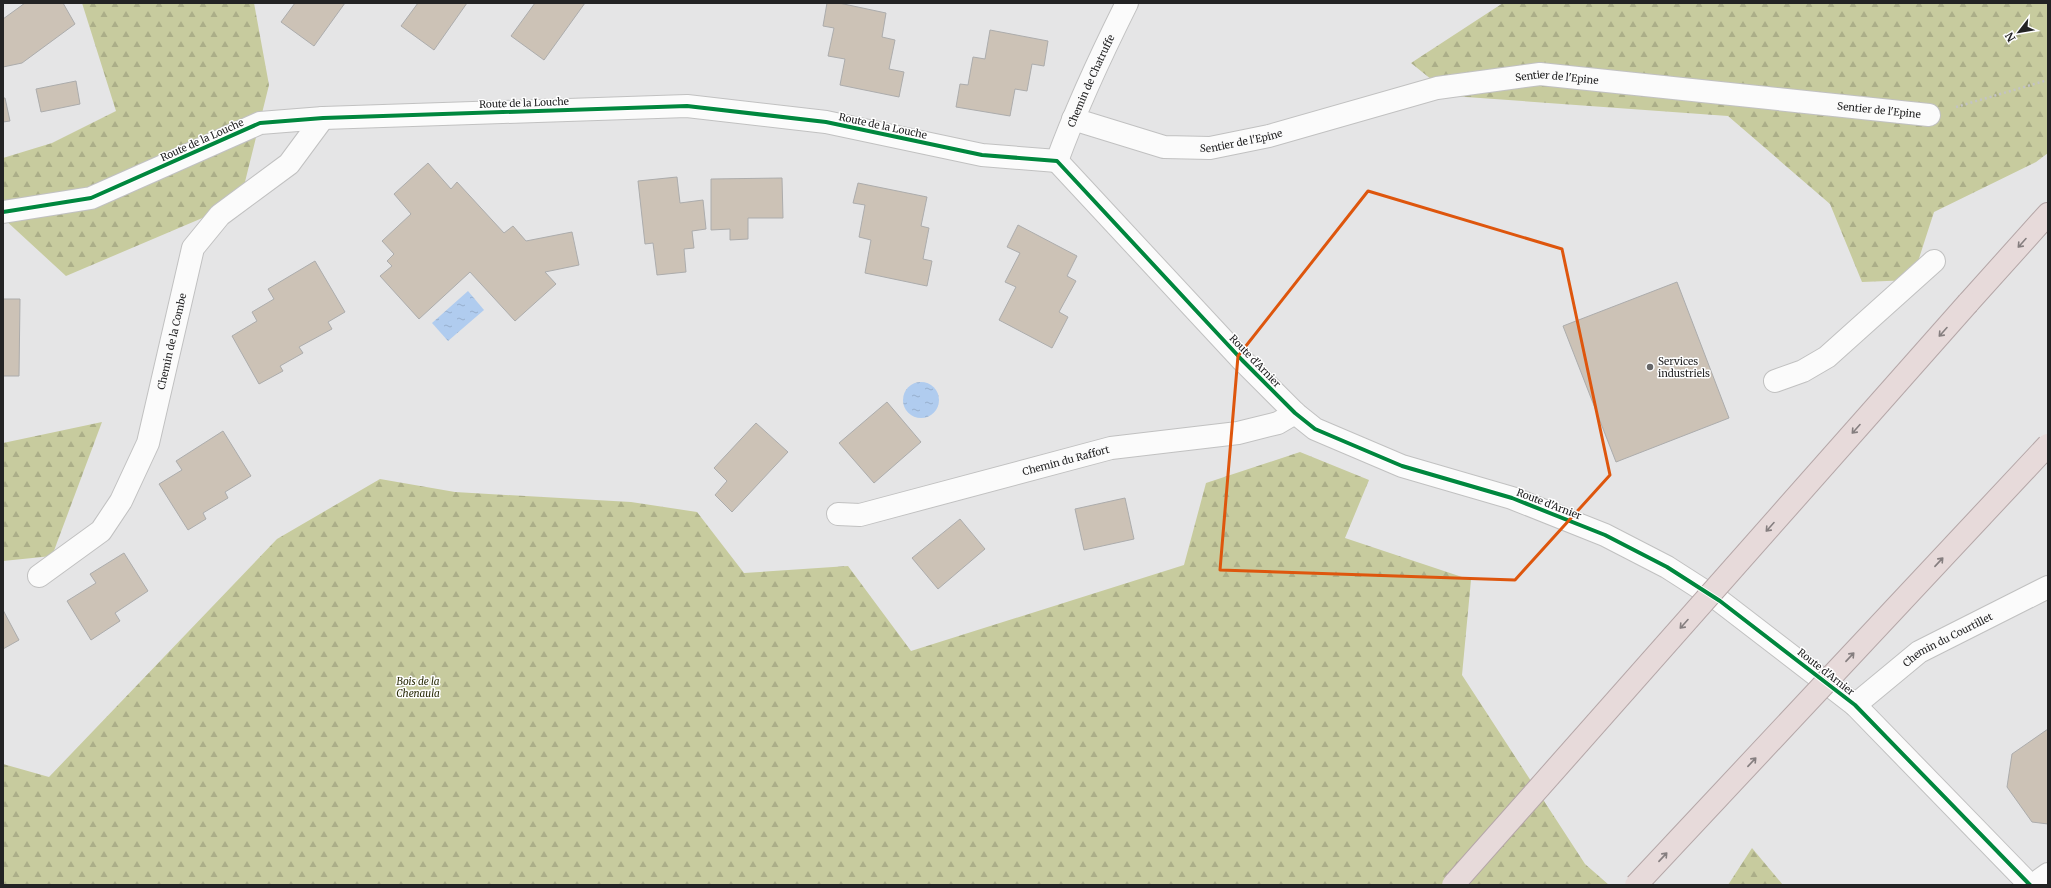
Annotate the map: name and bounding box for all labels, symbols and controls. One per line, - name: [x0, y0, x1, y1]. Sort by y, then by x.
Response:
- north arrow: [1999, 12, 2039, 52]
- text: N: [2002, 30, 2019, 44]
- street label: Chemin de Chatruffe: [1064, 32, 1117, 129]
- street label: Sentier de l'Epine: [1514, 68, 1599, 87]
- street label: Route de la Louche: [479, 95, 569, 111]
- street label: Sentier de l'Epine: [1837, 99, 1921, 121]
- street label: Route de la Louche: [838, 110, 928, 142]
- street label: Route de la Louche: [158, 116, 246, 164]
- street label: Sentier de l'Epine: [1200, 126, 1284, 155]
- one-way arrow: [2017, 238, 2027, 248]
- street label: Chemin de la Combe: [154, 292, 189, 391]
- one-way arrow: [1938, 327, 1947, 337]
- street label: Route d'Arnier: [1226, 332, 1284, 391]
- place label: Services industriels: [1658, 355, 1710, 380]
- marker: Services industriels: [1645, 362, 1655, 372]
- one-way arrow: [1852, 424, 1861, 435]
- street label: Chemin du Raffort: [1021, 442, 1111, 478]
- street label: Route d'Arnier: [1515, 486, 1584, 523]
- one-way arrow: [1766, 521, 1775, 532]
- one-way arrow: [1934, 557, 1944, 567]
- street label: Chemin du Courtillet: [1900, 610, 1995, 669]
- one-way arrow: [1679, 619, 1689, 629]
- street label: Route d'Arnier: [1795, 646, 1857, 699]
- one-way arrow: [1845, 652, 1854, 662]
- park label: Bois de la Chenaula: [396, 675, 440, 700]
- one-way arrow: [1747, 757, 1756, 767]
- one-way arrow: [1658, 851, 1667, 862]

